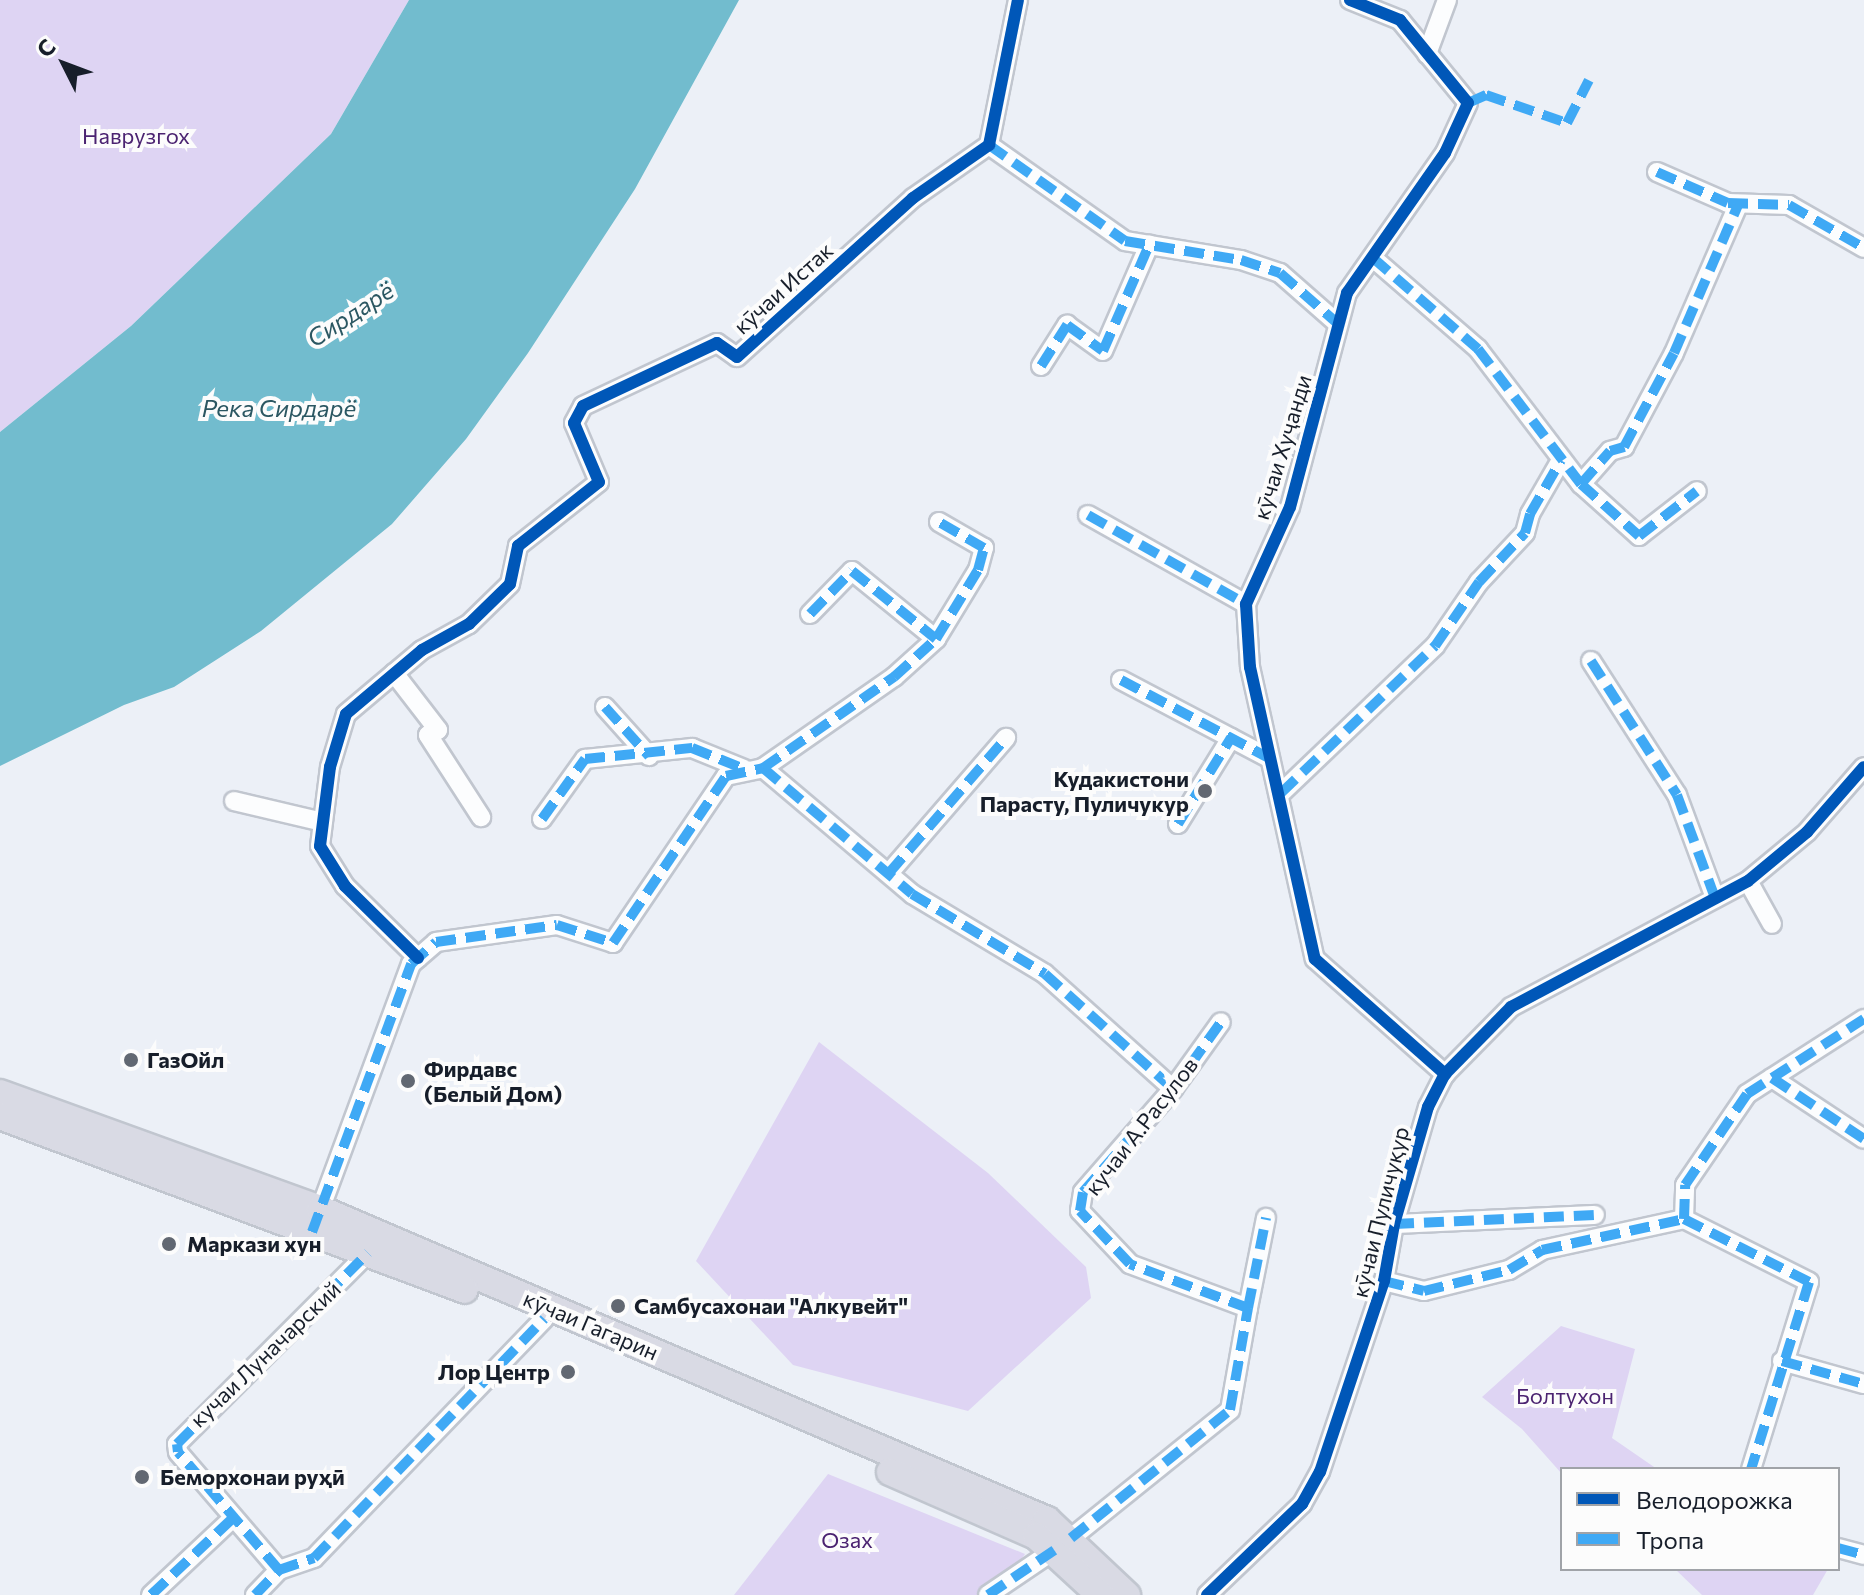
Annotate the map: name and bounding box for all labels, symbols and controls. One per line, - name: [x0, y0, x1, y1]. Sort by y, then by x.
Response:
- north arrow: [24, 24, 104, 104]
- text: С: [31, 33, 61, 62]
- park label: Наврузгох: [82, 123, 190, 149]
- street label: кӯчаи Истак: [728, 237, 838, 339]
- water label: Сирдарё: [301, 275, 399, 353]
- street label: кӯчаи Хуҷанди: [1247, 371, 1317, 523]
- water label: Река Сирдарё: [202, 394, 356, 422]
- place label: Кудакистони Парасту, Пуличукур: [980, 765, 1189, 816]
- marker: Кудакистони Парасту, Пуличукур: [1196, 782, 1214, 800]
- place label: ГазОйл: [147, 1047, 224, 1073]
- marker: ГазОйл: [122, 1051, 140, 1069]
- street label: кучаи А.Расулов: [1079, 1052, 1203, 1200]
- place label: Фирдавс (Белый Дом): [424, 1055, 562, 1106]
- marker: Фирдавс (Белый Дом): [399, 1072, 417, 1090]
- street label: кӯчаи Пуличуқур: [1346, 1124, 1414, 1300]
- place label: Маркази хун: [187, 1231, 321, 1257]
- marker: Маркази хун: [158, 1233, 180, 1255]
- street label: кучаи Луначарский: [184, 1275, 346, 1433]
- street label: кӯчаи Гагарин: [520, 1285, 662, 1365]
- place label: Самбусахонаи "Алкувейт": [634, 1293, 908, 1319]
- marker: Самбусахонаи "Алкувейт": [609, 1297, 627, 1315]
- place label: Лор Центр: [438, 1359, 550, 1385]
- marker: Лор Центр: [557, 1361, 579, 1383]
- park label: Болтухон: [1516, 1383, 1614, 1409]
- place label: Беморхонаи руҳӣ: [160, 1464, 345, 1490]
- marker: Беморхонаи руҳӣ: [131, 1466, 153, 1488]
- legend: [1560, 1467, 1840, 1571]
- text: Велодорожка: [1636, 1485, 1793, 1514]
- text: Тропа: [1636, 1525, 1704, 1554]
- park label: Озах: [821, 1527, 873, 1553]

